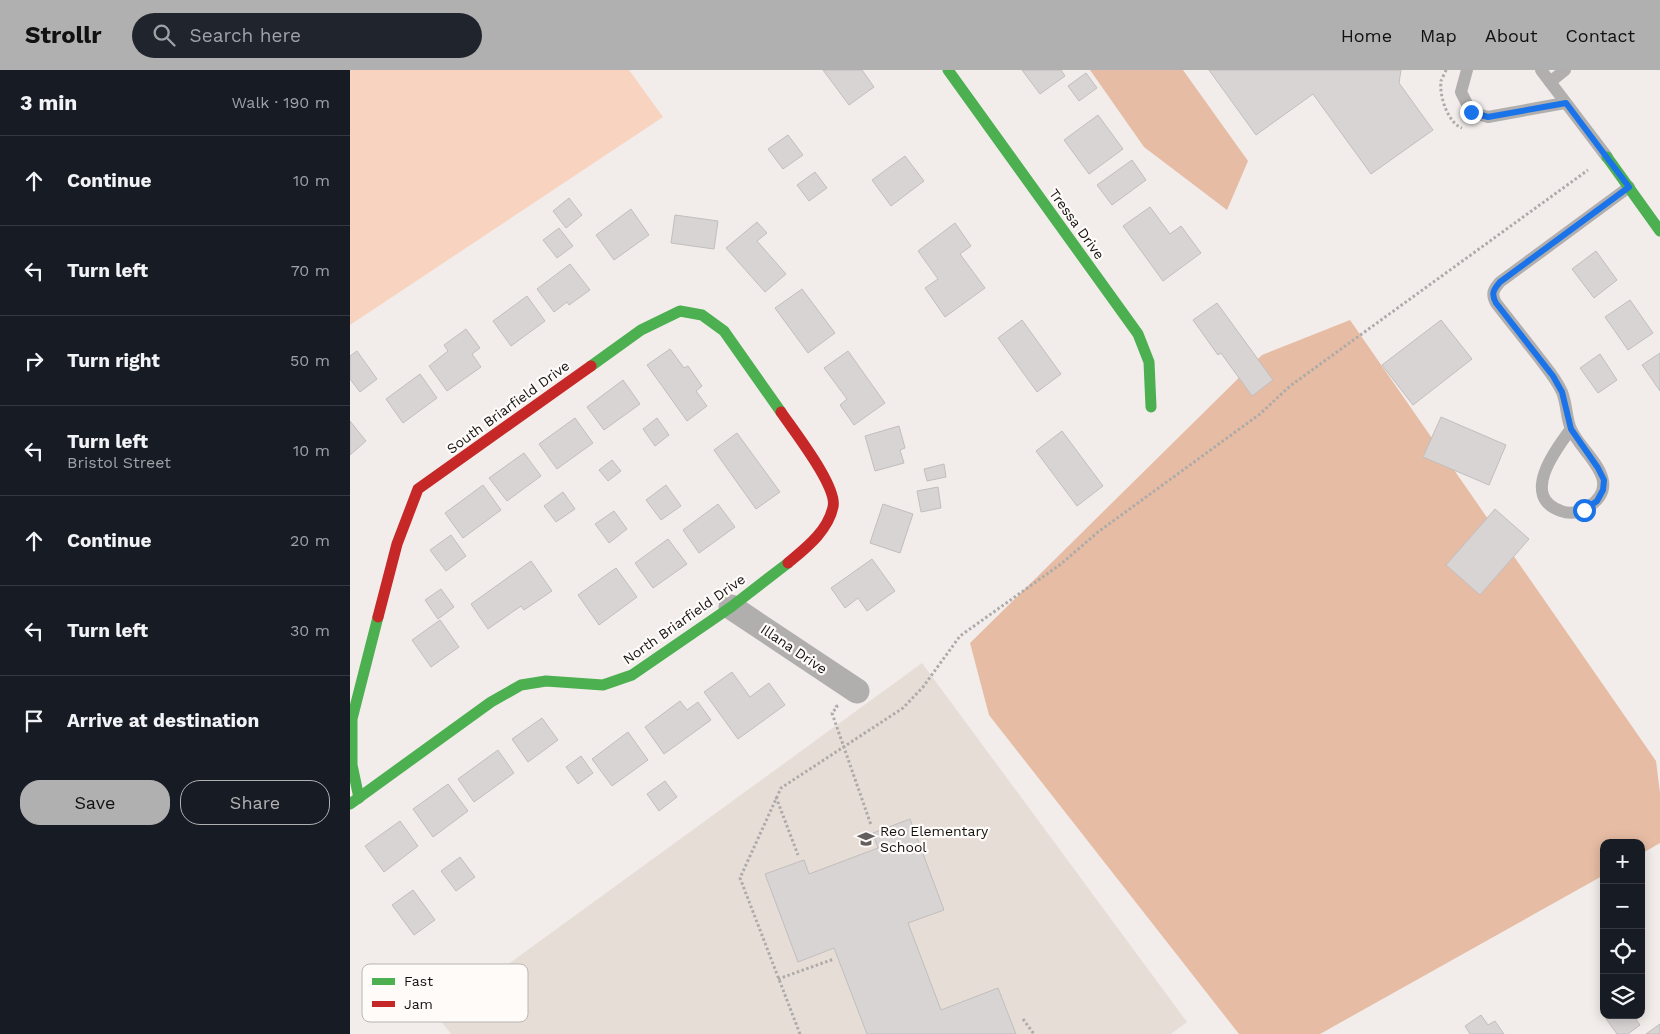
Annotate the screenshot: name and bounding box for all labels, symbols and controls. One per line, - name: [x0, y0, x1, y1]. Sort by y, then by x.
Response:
- search box: [132, 13, 482, 58]
- text: Strollr: [25, 21, 102, 49]
- icon: search: [150, 21, 178, 49]
- text: Search here: [190, 24, 301, 47]
- text: Home: [1341, 25, 1392, 46]
- text: Map: [1420, 25, 1457, 46]
- text: About: [1485, 25, 1537, 46]
- text: Contact: [1565, 25, 1635, 46]
- text: 3 min: [20, 90, 77, 115]
- text: Walk · 190 m: [232, 93, 330, 112]
- route end: [1460, 101, 1483, 124]
- icon: ahead: [20, 167, 48, 195]
- text: Continue: [67, 169, 151, 192]
- text: 10 m: [293, 171, 330, 190]
- street label: Tressa Drive: [1046, 186, 1108, 262]
- icon: left: [20, 257, 48, 285]
- text: Turn left: [67, 259, 148, 282]
- text: 70 m: [291, 261, 330, 280]
- icon: right: [20, 347, 48, 375]
- text: Turn right: [67, 349, 160, 372]
- text: 50 m: [290, 351, 330, 370]
- street label: South Briarfield Drive: [444, 357, 572, 457]
- text: Turn left: [67, 430, 148, 453]
- icon: left: [20, 437, 48, 465]
- text: 10 m: [293, 441, 330, 460]
- text: Bristol Street: [67, 453, 171, 472]
- route start: [1573, 499, 1596, 522]
- icon: ahead: [20, 527, 48, 555]
- text: Continue: [67, 529, 151, 552]
- text: 20 m: [290, 531, 330, 550]
- street label: North Briarfield Drive: [620, 571, 748, 667]
- icon: left: [20, 617, 48, 645]
- text: Turn left: [67, 619, 148, 642]
- text: 30 m: [290, 621, 330, 640]
- street label: Illana Drive: [758, 621, 830, 677]
- icon: arrive: [20, 707, 48, 735]
- text: Arrive at destination: [67, 709, 259, 732]
- button: Save: [20, 780, 170, 825]
- button: Share: [180, 780, 330, 825]
- place label: Reo Elementary School: [880, 823, 989, 855]
- school or university icon: Reo Elementary School: [856, 829, 876, 849]
- map controls: [1600, 839, 1645, 1019]
- button: +: [1600, 839, 1645, 884]
- button: −: [1600, 884, 1645, 929]
- button: locate: [1600, 929, 1645, 974]
- legend: [362, 964, 528, 1022]
- text: Fast: [404, 973, 433, 989]
- button: layers: [1600, 974, 1645, 1019]
- text: Jam: [404, 996, 433, 1012]

